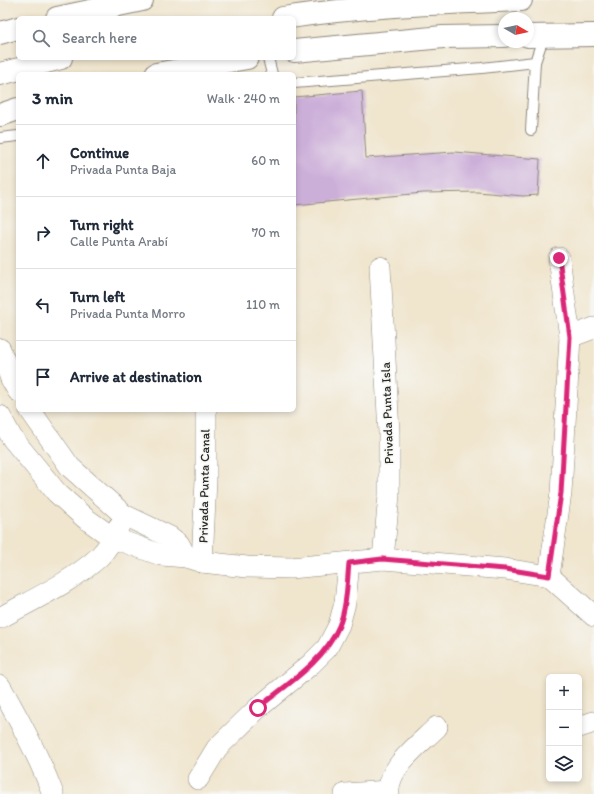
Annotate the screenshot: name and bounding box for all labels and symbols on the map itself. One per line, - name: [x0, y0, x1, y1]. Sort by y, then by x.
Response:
- north arrow: [498, 12, 534, 48]
- route end: [550, 249, 568, 267]
- street label: Privada Punta Isla: [378, 361, 396, 464]
- street label: Privada Punta Canal: [196, 428, 213, 543]
- route start: [249, 699, 267, 717]

